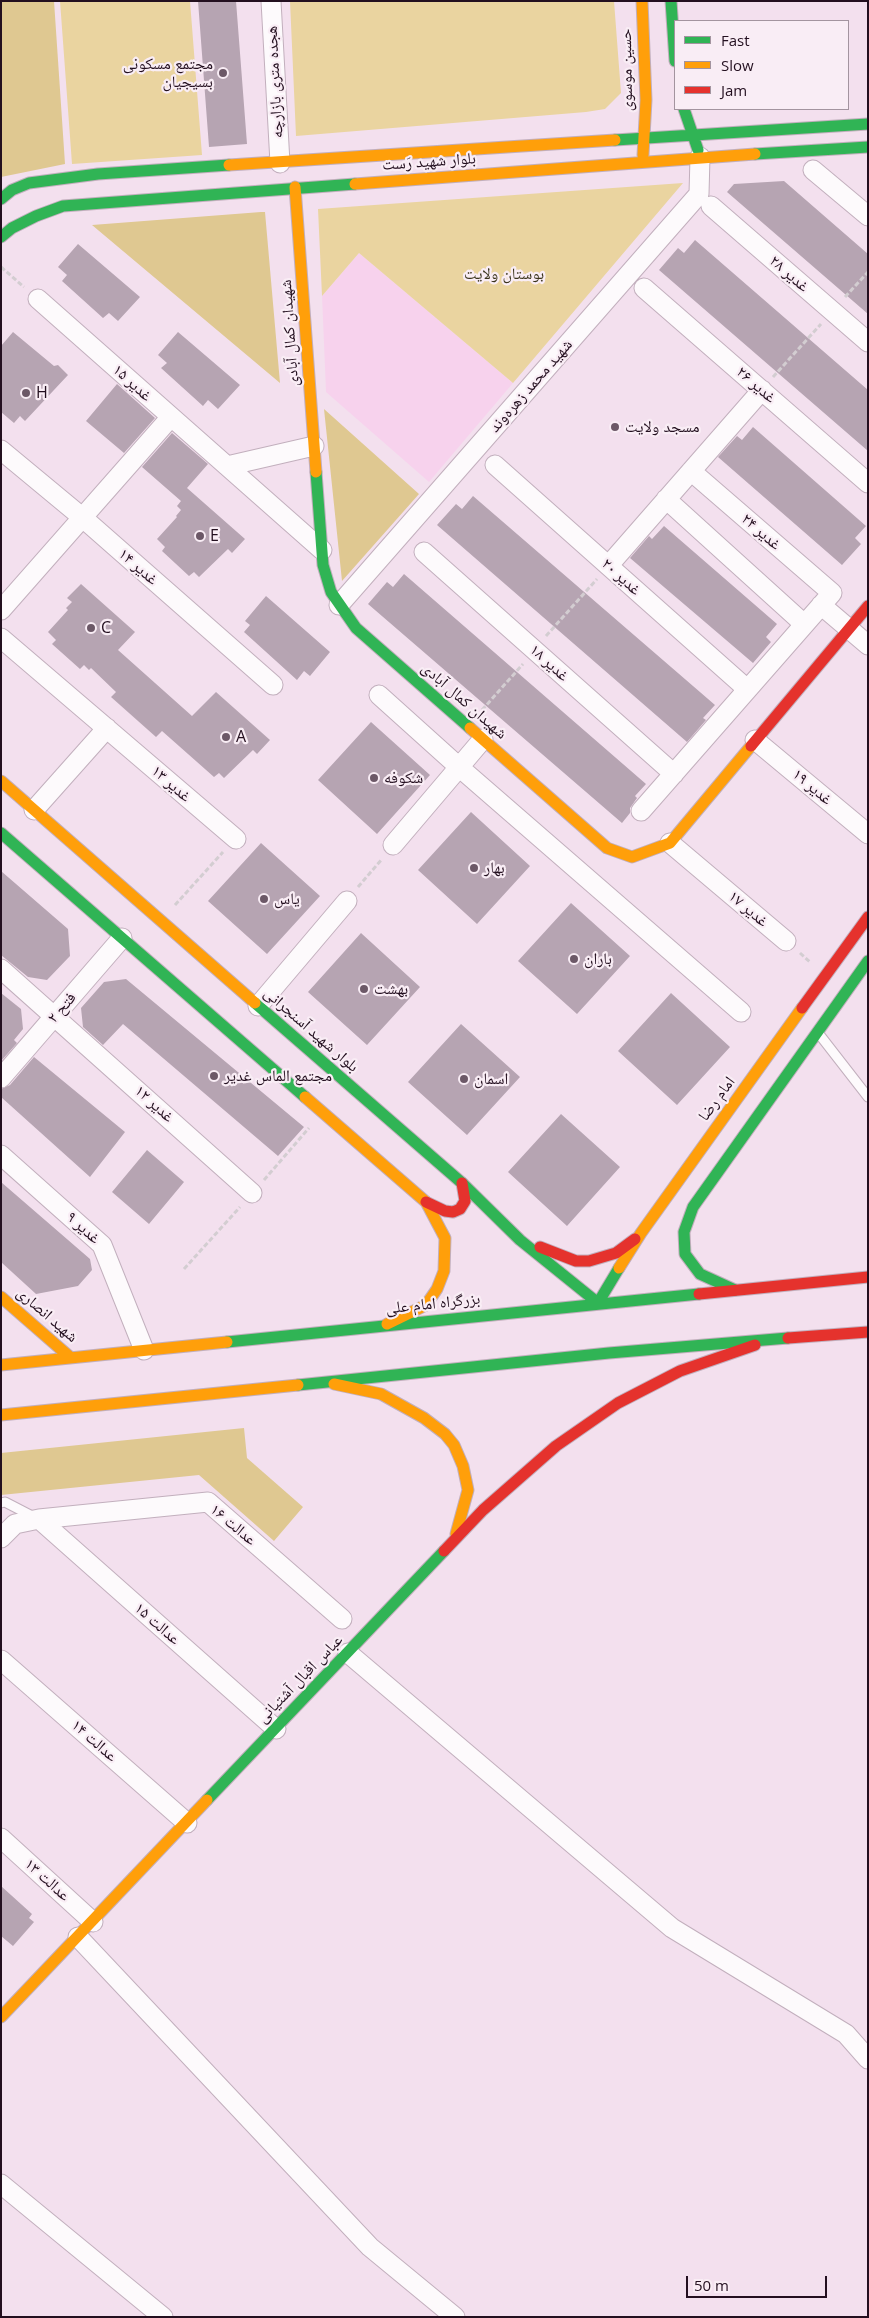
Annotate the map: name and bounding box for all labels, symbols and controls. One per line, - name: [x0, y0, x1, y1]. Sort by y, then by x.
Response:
- legend: [674, 20, 849, 110]
- street label: هجده متری بازارچه: [262, 25, 288, 139]
- street label: حسین موسوی: [617, 28, 637, 112]
- text: Fast: [721, 30, 750, 50]
- place label: مجتمع مسکونی بسیجیان: [123, 54, 213, 92]
- text: Slow: [721, 55, 754, 75]
- marker: مجتمع مسکونی بسیجیان: [217, 67, 229, 79]
- text: Jam: [721, 80, 747, 100]
- street label: بلوار شهید رَست: [382, 149, 476, 175]
- street label: غدیر ۲۸: [765, 252, 813, 296]
- park label: بوستان ولایت: [464, 264, 544, 284]
- street label: شهیدان کمال آبادی: [277, 279, 303, 387]
- street label: شهید محمد زهره‌وند: [485, 335, 577, 437]
- street label: غدیر ۱۵: [108, 360, 156, 406]
- street label: غدیر ۲۶: [732, 363, 780, 407]
- place label: H: [36, 383, 48, 403]
- marker: H: [20, 387, 32, 399]
- place label: مسجد ولایت: [625, 417, 700, 437]
- marker: مسجد ولایت: [609, 421, 621, 433]
- street label: غدیر ۲۴: [737, 510, 785, 554]
- place label: E: [210, 526, 219, 546]
- marker: E: [194, 530, 206, 542]
- street label: غدیر ۱۴: [114, 545, 162, 589]
- street label: غدیر ۲۰: [597, 554, 645, 600]
- place label: C: [101, 618, 111, 638]
- marker: C: [85, 622, 97, 634]
- street label: غدیر ۱۸: [525, 640, 573, 686]
- street label: شهیدان کمال آبادی: [417, 659, 511, 743]
- place label: A: [236, 727, 246, 747]
- marker: A: [220, 731, 232, 743]
- street label: غدیر ۱۳: [147, 762, 195, 806]
- street label: غدیر ۱۹: [788, 765, 836, 809]
- place label: شکوفه: [384, 768, 423, 788]
- marker: شکوفه: [368, 772, 380, 784]
- place label: بهار: [484, 858, 505, 878]
- marker: بهار: [468, 862, 480, 874]
- street label: غدیر ۱۷: [724, 887, 772, 931]
- place label: یاس: [274, 889, 300, 909]
- marker: یاس: [258, 893, 270, 905]
- place label: باران: [584, 949, 612, 969]
- marker: باران: [568, 953, 580, 965]
- place label: بهشت: [374, 979, 408, 999]
- marker: بهشت: [358, 983, 370, 995]
- street label: بلوار شهید آسنجرانی: [260, 984, 362, 1076]
- street label: فتح ۲: [43, 989, 81, 1027]
- place label: مجتمع الماس غدیر: [224, 1066, 332, 1086]
- place label: اسمان: [474, 1069, 508, 1089]
- marker: مجتمع الماس غدیر: [208, 1070, 220, 1082]
- marker: اسمان: [458, 1073, 470, 1085]
- street label: امام رضا: [695, 1073, 739, 1125]
- street label: غدیر ۱۲: [130, 1081, 178, 1127]
- street label: غدیر ۹: [62, 1208, 104, 1248]
- street label: شهید انصاری: [12, 1283, 82, 1347]
- street label: بزرگراه امام علی: [385, 1290, 481, 1318]
- street label: عدالت ۱۶: [206, 1500, 260, 1550]
- street label: عدالت ۱۵: [130, 1599, 184, 1649]
- street label: عباس اقبال آشتیانی: [253, 1631, 347, 1727]
- street label: عدالت ۱۴: [67, 1716, 121, 1766]
- street label: عدالت ۱۳: [20, 1855, 74, 1905]
- scale bar: [689, 2266, 830, 2298]
- text: 50 m: [694, 2275, 729, 2295]

